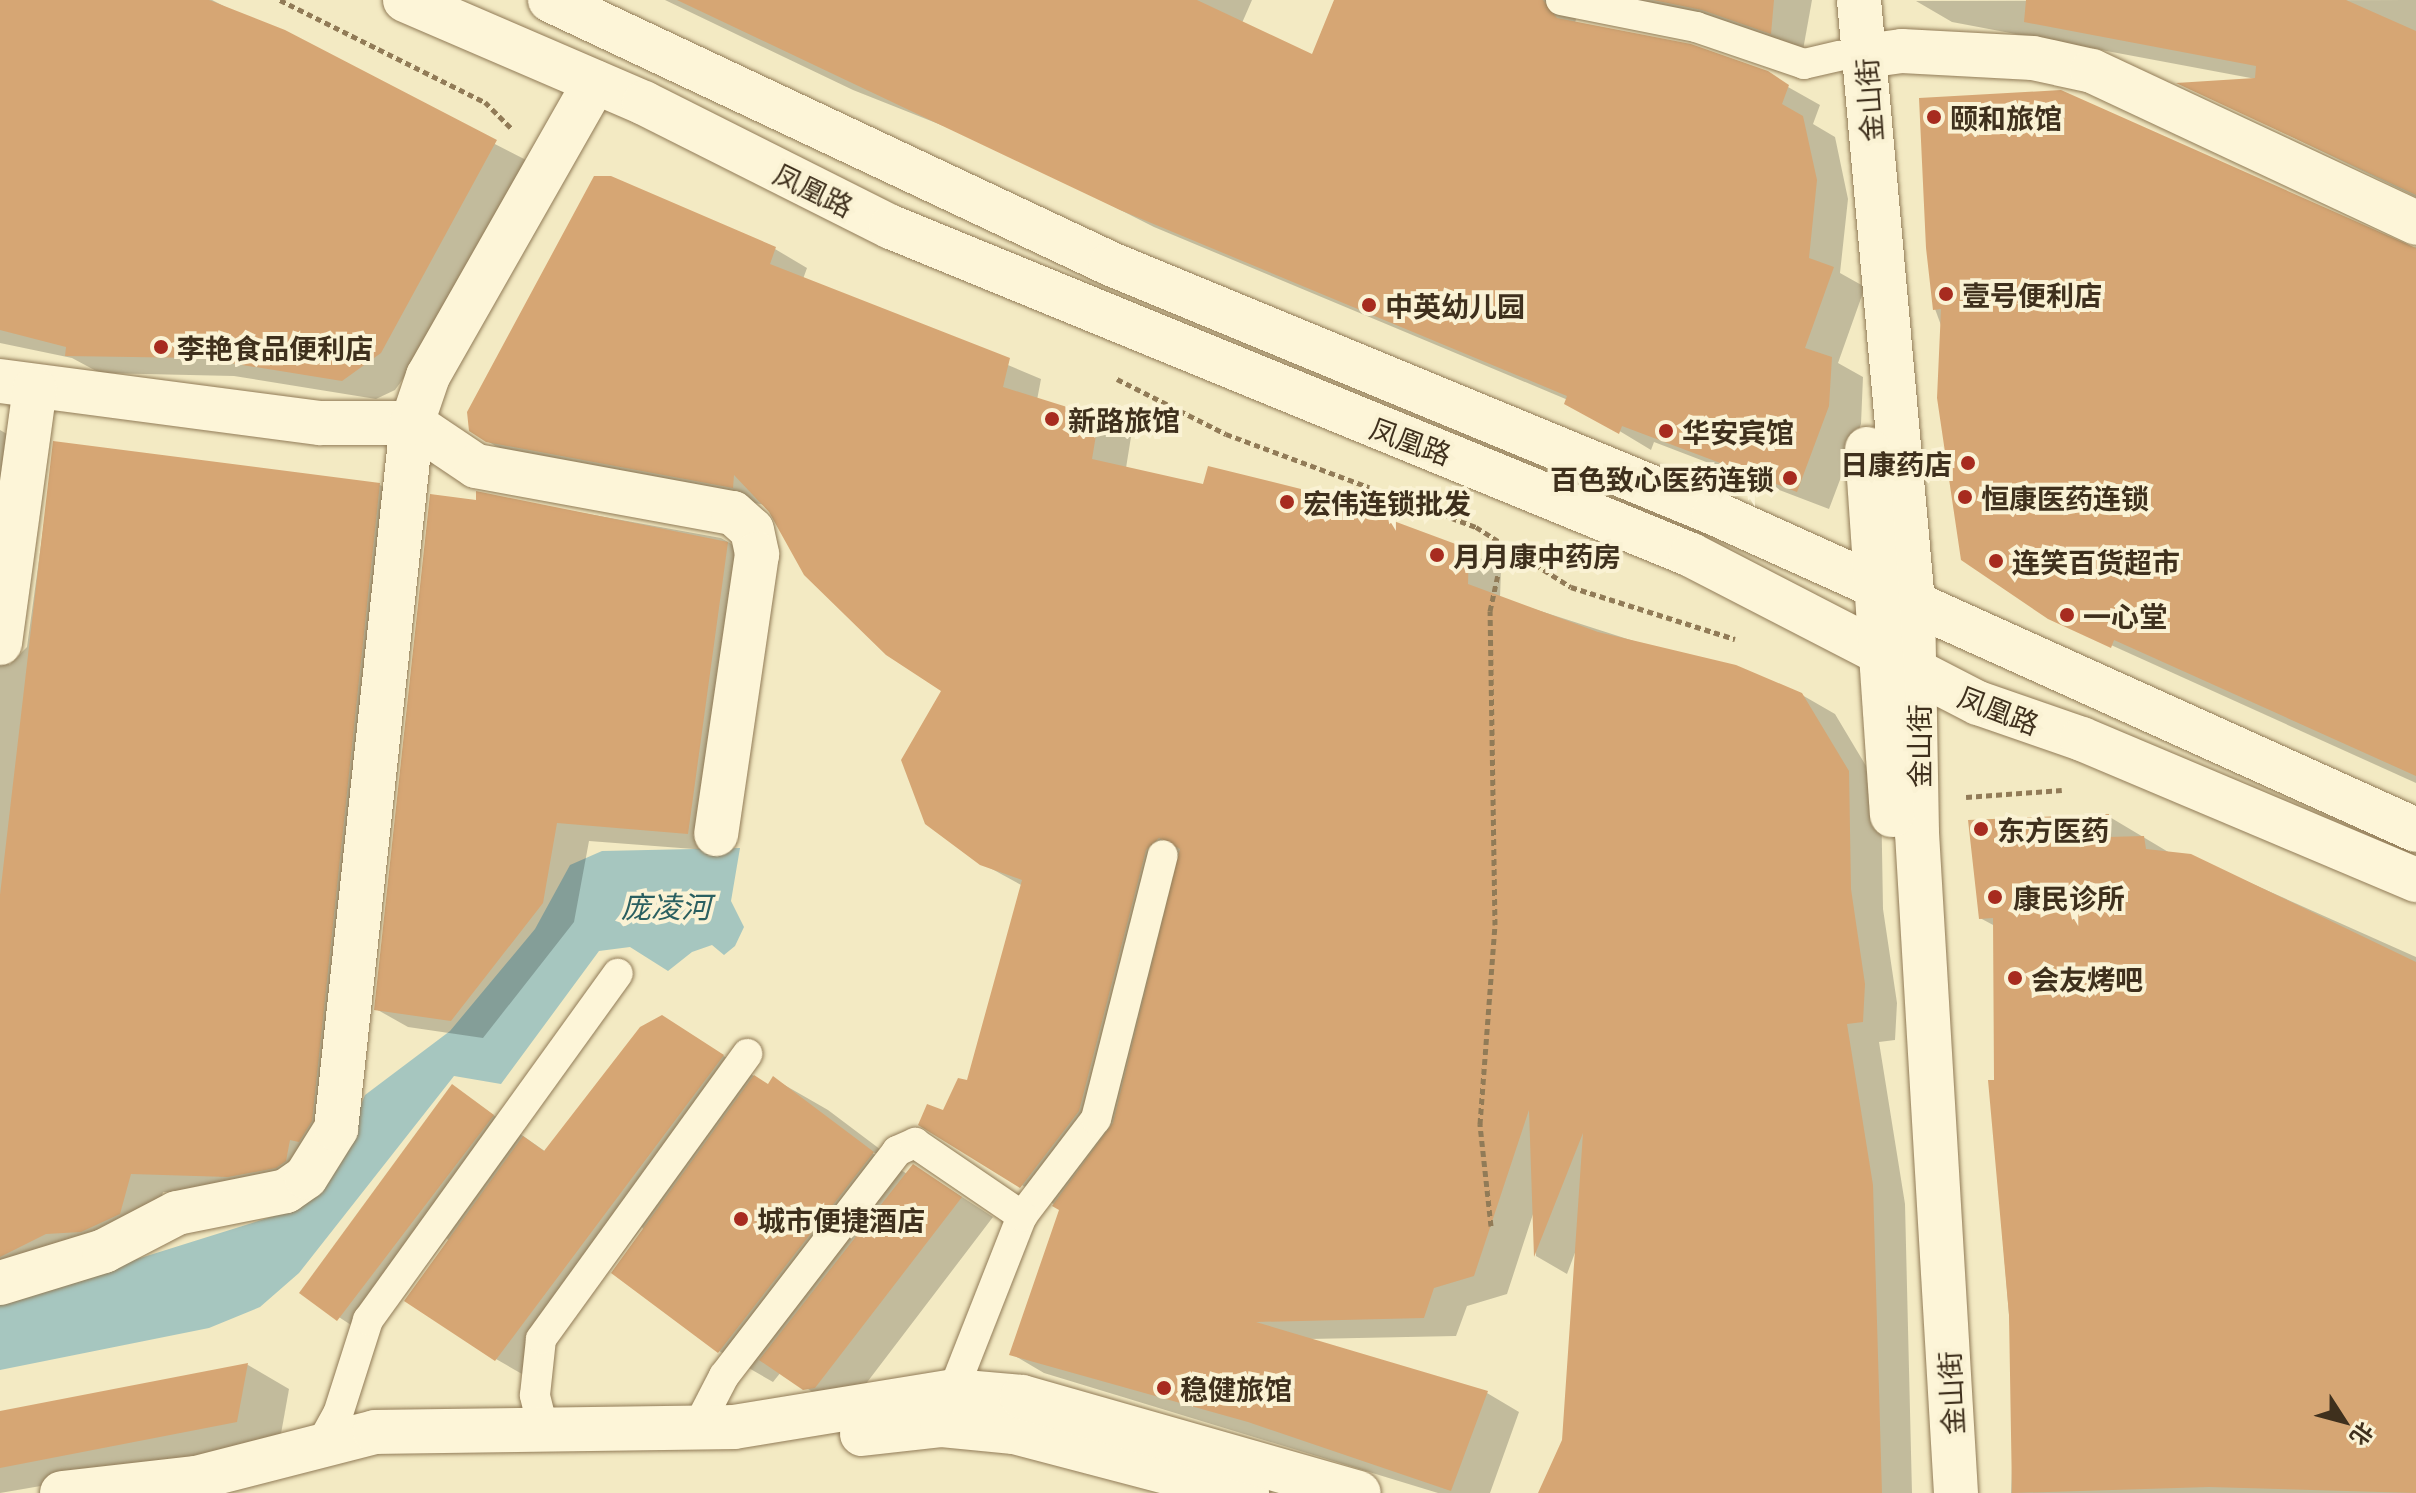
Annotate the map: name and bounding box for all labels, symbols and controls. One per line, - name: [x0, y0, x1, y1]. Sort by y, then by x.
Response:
- street label: 金山街: [1848, 57, 1888, 143]
- place label: 颐和旅馆: [1950, 100, 2062, 134]
- marker: 颐和旅馆: [1925, 108, 1943, 126]
- street label: 凤凰路: [769, 155, 859, 223]
- place label: 壹号便利店: [1962, 277, 2102, 311]
- marker: 壹号便利店: [1937, 285, 1955, 303]
- place label: 中英幼儿园: [1385, 288, 1525, 322]
- marker: 中英幼儿园: [1360, 296, 1378, 314]
- place label: 李艳食品便利店: [177, 330, 373, 364]
- marker: 李艳食品便利店: [152, 338, 170, 356]
- place label: 新路旅馆: [1068, 402, 1180, 436]
- marker: 新路旅馆: [1043, 410, 1061, 428]
- street label: 凤凰路: [1366, 410, 1456, 470]
- place label: 华安宾馆: [1682, 414, 1794, 448]
- marker: 华安宾馆: [1657, 422, 1675, 440]
- place label: 日康药店: [1840, 446, 1952, 480]
- marker: 日康药店: [1959, 454, 1977, 472]
- place label: 百色致心医药连锁: [1550, 461, 1774, 495]
- marker: 百色致心医药连锁: [1781, 469, 1799, 487]
- place label: 恒康医药连锁: [1981, 480, 2149, 514]
- place label: 宏伟连锁批发: [1303, 485, 1471, 519]
- marker: 恒康医药连锁: [1956, 488, 1974, 506]
- marker: 宏伟连锁批发: [1278, 493, 1296, 511]
- place label: 月月康中药房: [1453, 538, 1621, 572]
- place label: 连笑百货超市: [2012, 544, 2180, 578]
- marker: 月月康中药房: [1428, 546, 1446, 564]
- marker: 连笑百货超市: [1987, 552, 2005, 570]
- place label: 一心堂: [2083, 598, 2167, 632]
- marker: 一心堂: [2058, 606, 2076, 624]
- street label: 凤凰路: [1954, 678, 2044, 740]
- street label: 金山街: [1901, 704, 1935, 788]
- place label: 东方医药: [1997, 812, 2109, 846]
- marker: 东方医药: [1972, 820, 1990, 838]
- place label: 康民诊所: [2013, 880, 2125, 914]
- marker: 康民诊所: [1984, 886, 2006, 908]
- water label: 庞凌河: [621, 887, 711, 923]
- place label: 会友烤吧: [2031, 961, 2143, 995]
- marker: 会友烤吧: [2006, 969, 2024, 987]
- place label: 城市便捷酒店: [757, 1202, 925, 1236]
- marker: 城市便捷酒店: [732, 1210, 750, 1228]
- street label: 金山街: [1931, 1350, 1969, 1436]
- place label: 稳健旅馆: [1180, 1371, 1292, 1405]
- marker: 稳健旅馆: [1155, 1379, 1173, 1397]
- north arrow: [2304, 1381, 2384, 1461]
- text: 北: [2344, 1417, 2383, 1453]

